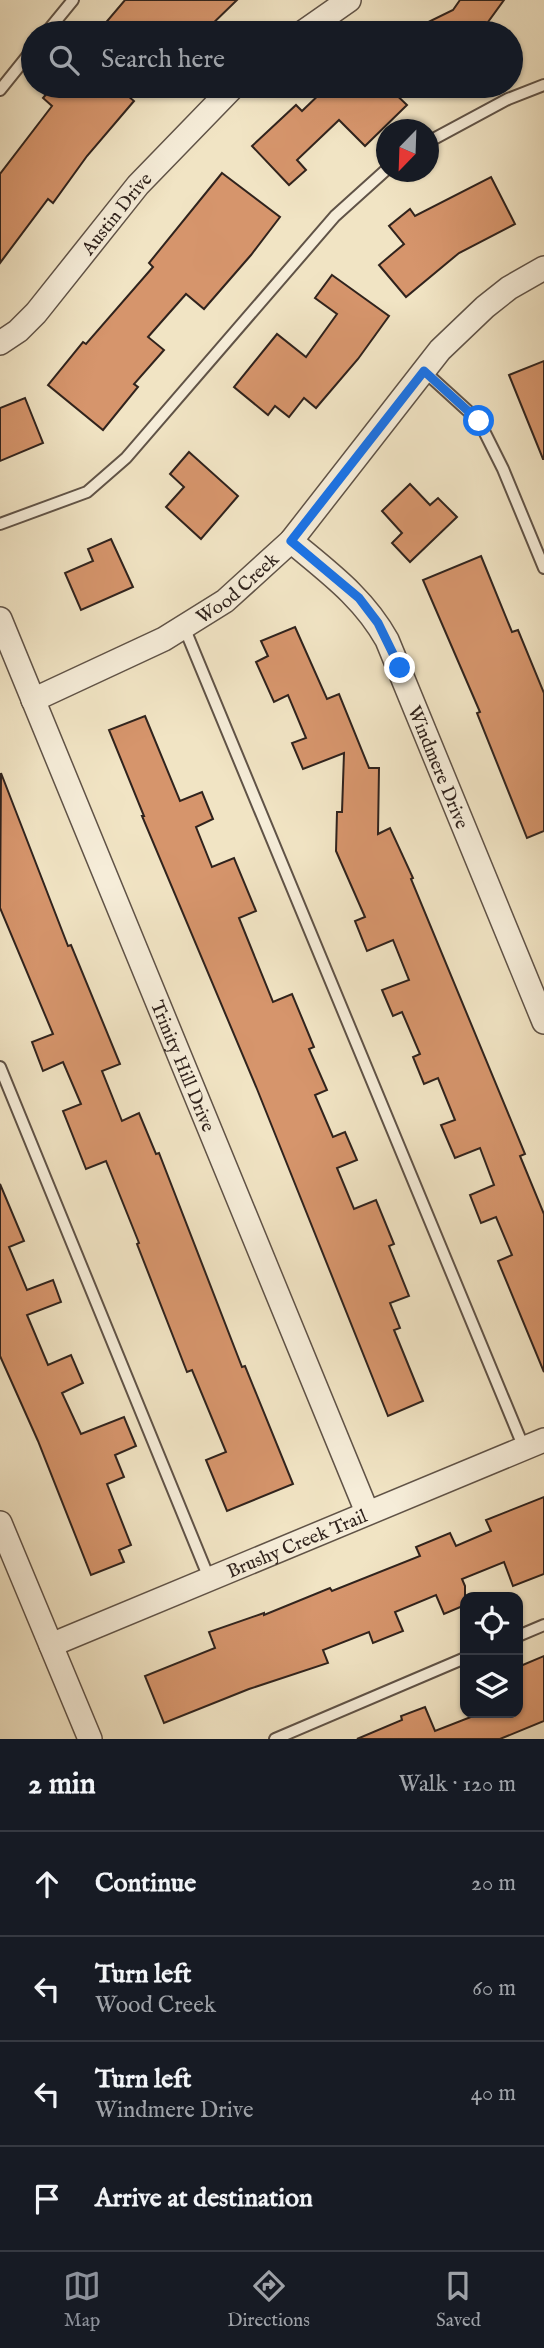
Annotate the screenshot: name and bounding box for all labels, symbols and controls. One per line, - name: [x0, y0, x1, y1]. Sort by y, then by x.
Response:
- search box: [21, 21, 523, 98]
- icon: search: [45, 41, 83, 79]
- text: Search here: [101, 43, 225, 76]
- north arrow: [376, 119, 439, 182]
- street label: Austin Drive: [76, 168, 158, 261]
- route start: [463, 405, 494, 436]
- street label: Wood Creek: [192, 548, 285, 630]
- route end: [384, 652, 415, 683]
- street label: Windmere Drive: [401, 703, 473, 833]
- street label: Trinity Hill Drive: [144, 997, 220, 1136]
- street label: Brushy Creek Trail: [224, 1505, 372, 1585]
- map controls: [460, 1592, 523, 1718]
- button: locate: [460, 1592, 523, 1655]
- button: layers: [460, 1655, 523, 1718]
- text: 2 min: [28, 1766, 96, 1804]
- text: Walk · 120 m: [398, 1770, 516, 1799]
- icon: ahead: [28, 1865, 66, 1903]
- text: Continue: [95, 1867, 196, 1900]
- text: 20 m: [471, 1869, 516, 1898]
- text: Turn left: [95, 1958, 192, 1991]
- icon: left: [28, 1970, 66, 2008]
- text: 60 m: [472, 1974, 516, 2003]
- text: Wood Creek: [95, 1991, 216, 2020]
- text: Turn left: [95, 2063, 192, 2096]
- icon: left: [28, 2075, 66, 2113]
- text: 40 m: [471, 2079, 516, 2108]
- text: Windmere Drive: [95, 2096, 253, 2125]
- icon: arrive: [28, 2180, 66, 2218]
- text: Arrive at destination: [95, 2182, 313, 2215]
- tab: Map: [63, 2267, 101, 2333]
- tab: Directions: [227, 2267, 310, 2333]
- tab: Saved: [436, 2267, 481, 2333]

